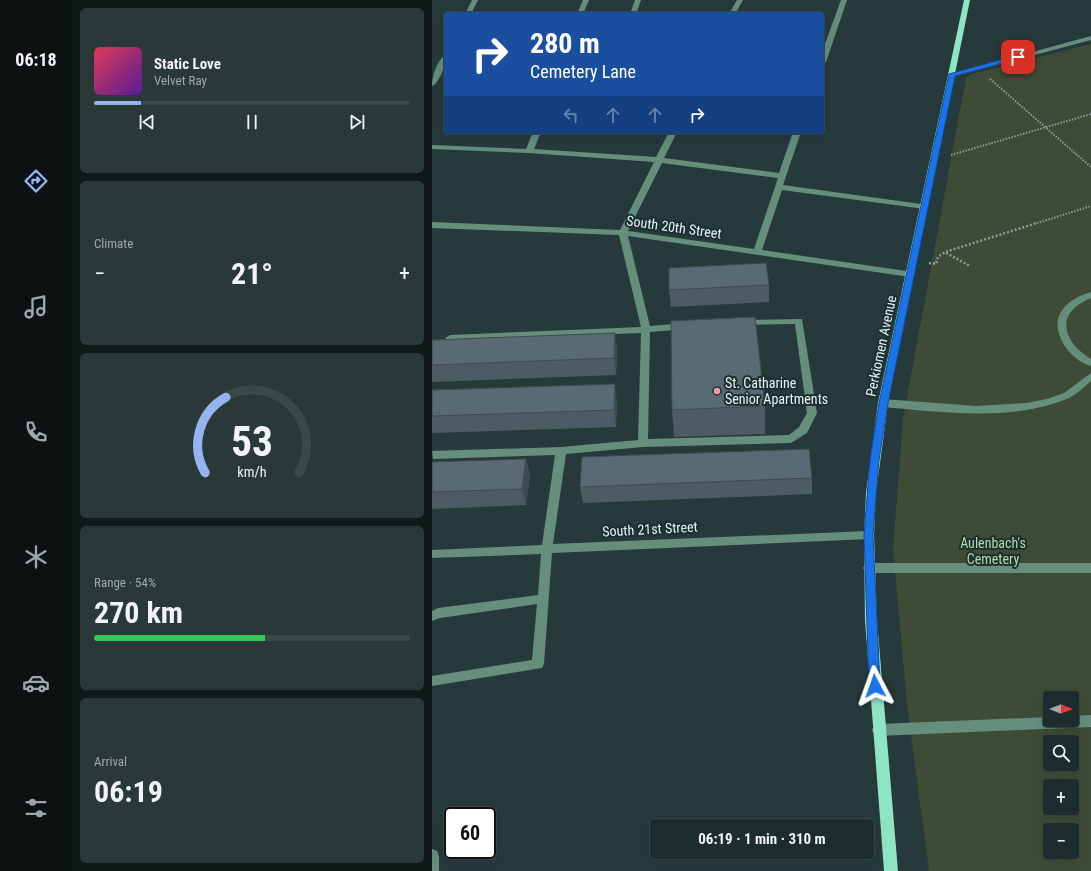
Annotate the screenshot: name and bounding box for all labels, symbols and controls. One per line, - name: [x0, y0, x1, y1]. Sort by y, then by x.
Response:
- text: 280 m: [530, 27, 600, 60]
- icon: right: [464, 28, 516, 80]
- pin: [1001, 40, 1035, 74]
- icon: arrive: [1007, 46, 1029, 68]
- text: 06:18: [15, 49, 57, 70]
- text: Static Love: [154, 55, 221, 73]
- text: Cemetery Lane: [530, 61, 636, 82]
- text: Velvet Ray: [154, 73, 207, 88]
- icon: left: [560, 104, 582, 126]
- icon: ahead: [602, 104, 624, 126]
- icon: ahead: [644, 104, 666, 126]
- icon: right: [686, 104, 708, 126]
- icon: previous: [136, 111, 158, 133]
- icon: pause: [241, 111, 263, 133]
- icon: next: [346, 111, 368, 133]
- icon: directions: [22, 167, 50, 195]
- street label: South 20th Street: [625, 212, 723, 242]
- text: Climate: [94, 236, 133, 251]
- text: 21°: [231, 256, 273, 291]
- text: −: [94, 261, 105, 286]
- text: +: [399, 261, 410, 286]
- icon: music: [22, 293, 50, 321]
- street label: Perkiomen Avenue: [863, 294, 900, 398]
- place label: St. Catharine Senior Apartments: [725, 375, 828, 407]
- marker: St. Catharine Senior Apartments: [712, 386, 722, 396]
- text: 53: [231, 417, 273, 466]
- icon: phone: [22, 418, 50, 446]
- text: km/h: [237, 464, 267, 480]
- street label: South 21st Street: [602, 519, 698, 539]
- park label: Aulenbach's Cemetery: [960, 535, 1026, 567]
- icon: climate: [22, 543, 50, 571]
- text: Range · 54%: [94, 575, 156, 590]
- text: 270 km: [94, 595, 183, 630]
- position arrow: [854, 665, 896, 707]
- icon: car: [22, 669, 50, 697]
- north arrow: [1043, 691, 1079, 727]
- map controls: [1043, 691, 1079, 859]
- button: search: [1043, 735, 1079, 771]
- text: Arrival: [94, 754, 127, 769]
- text: 06:19: [94, 774, 163, 809]
- button: +: [1043, 779, 1079, 815]
- icon: filters: [22, 794, 50, 822]
- speed limit sign: 60: [444, 807, 496, 859]
- button: −: [1043, 823, 1079, 859]
- text: 06:19 · 1 min · 310 m: [698, 830, 826, 848]

